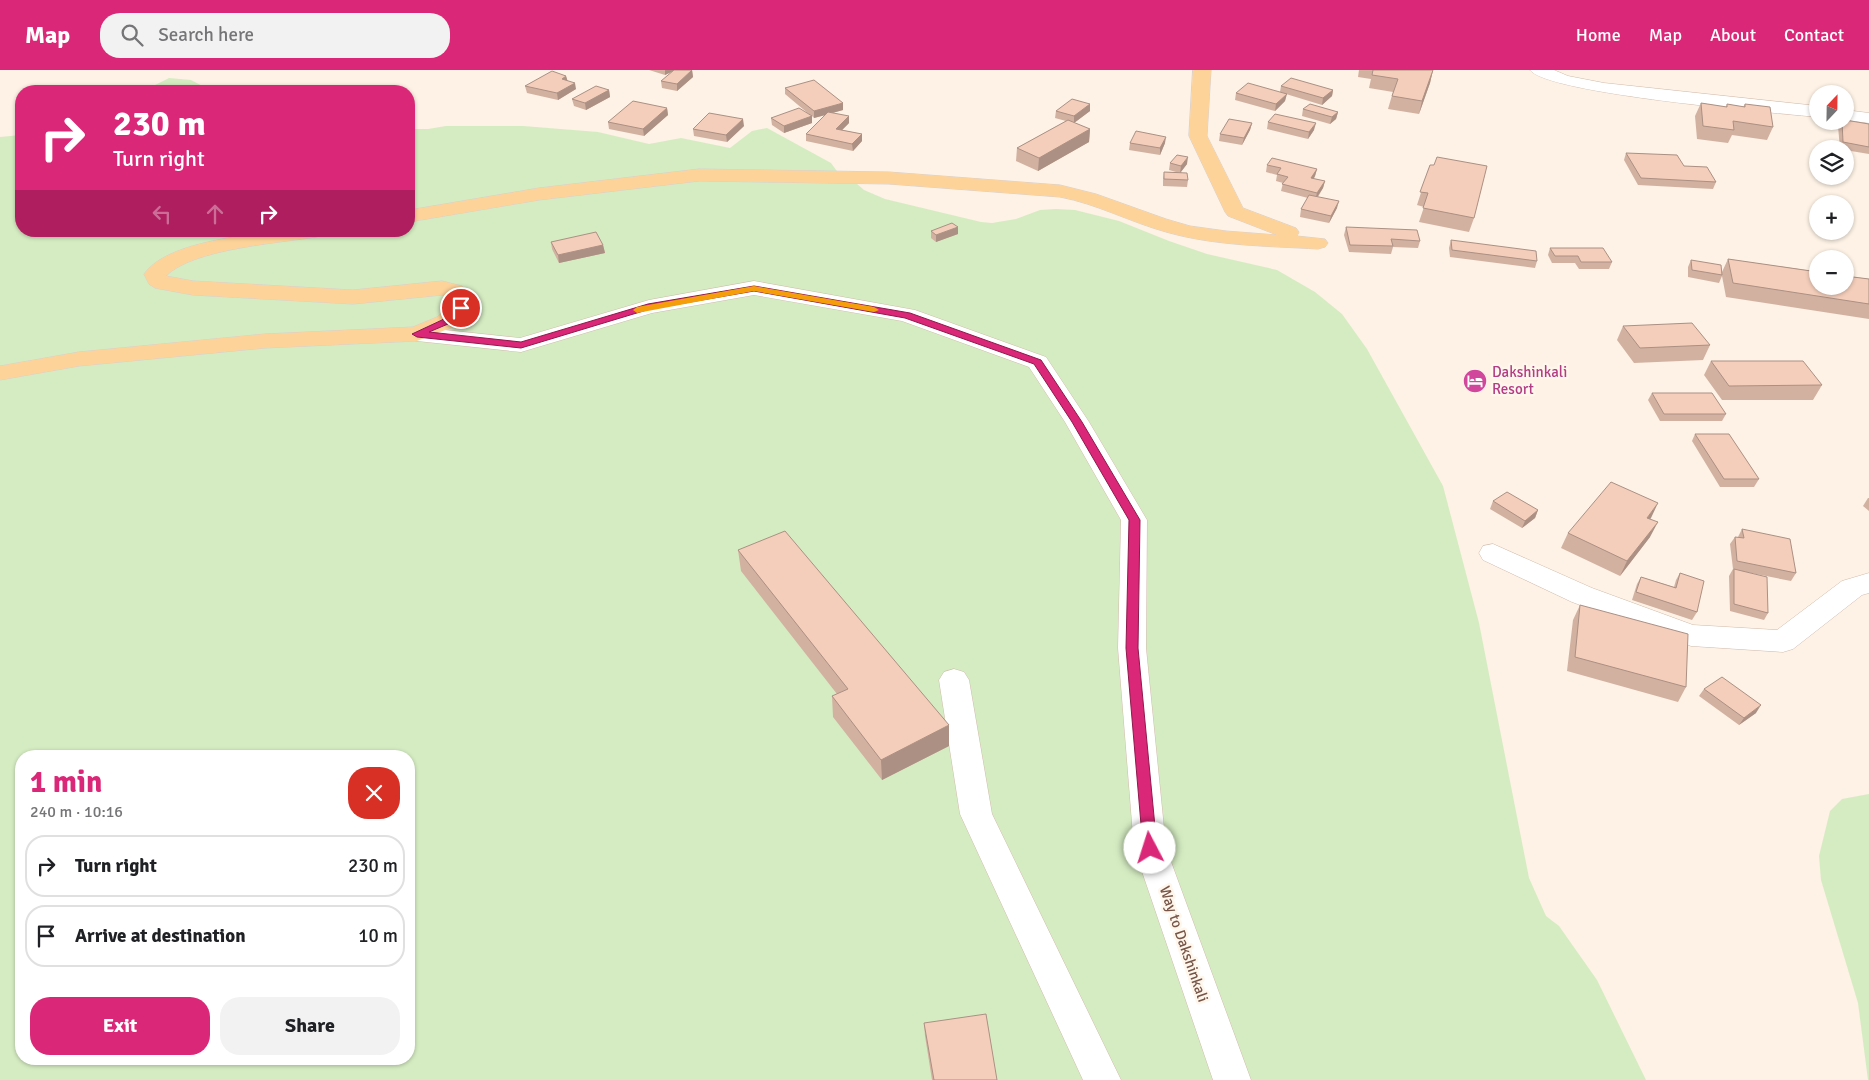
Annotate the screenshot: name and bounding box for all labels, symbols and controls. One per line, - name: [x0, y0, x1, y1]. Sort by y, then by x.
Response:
- search box: [100, 13, 450, 58]
- text: Map: [25, 20, 70, 50]
- icon: search: [118, 21, 146, 49]
- text: Search here: [158, 23, 254, 47]
- text: Home: [1576, 24, 1621, 46]
- text: Map: [1649, 24, 1682, 46]
- text: About: [1710, 24, 1756, 46]
- text: Contact: [1784, 24, 1844, 46]
- north arrow: [1809, 85, 1854, 130]
- map controls: [1809, 85, 1854, 295]
- text: 230 m: [113, 102, 206, 145]
- icon: right: [30, 105, 95, 170]
- button: layers: [1809, 140, 1854, 185]
- text: Turn right: [113, 145, 205, 172]
- button: +: [1809, 195, 1854, 240]
- icon: left: [148, 200, 176, 228]
- icon: ahead: [201, 200, 229, 228]
- icon: right: [254, 200, 282, 228]
- button: −: [1809, 250, 1854, 295]
- pin: [440, 287, 482, 329]
- icon: arrive: [447, 294, 475, 322]
- place label: Dakshinkali Resort: [1492, 363, 1567, 398]
- hotel icon: Dakshinkali Resort: [1462, 368, 1488, 394]
- text: 1 min: [30, 764, 102, 801]
- button: close: [348, 767, 400, 819]
- text: 240 m · 10:16: [30, 802, 123, 822]
- position arrow: [1123, 821, 1175, 873]
- icon: right: [32, 852, 60, 880]
- text: Turn right: [75, 854, 157, 878]
- text: 230 m: [348, 854, 398, 878]
- street label: Way to Dakshinkali: [1156, 884, 1212, 1004]
- icon: arrive: [32, 922, 60, 950]
- text: Arrive at destination: [75, 924, 246, 948]
- text: 10 m: [358, 924, 398, 948]
- button: Exit: [30, 997, 210, 1055]
- button: Share: [220, 997, 400, 1055]

